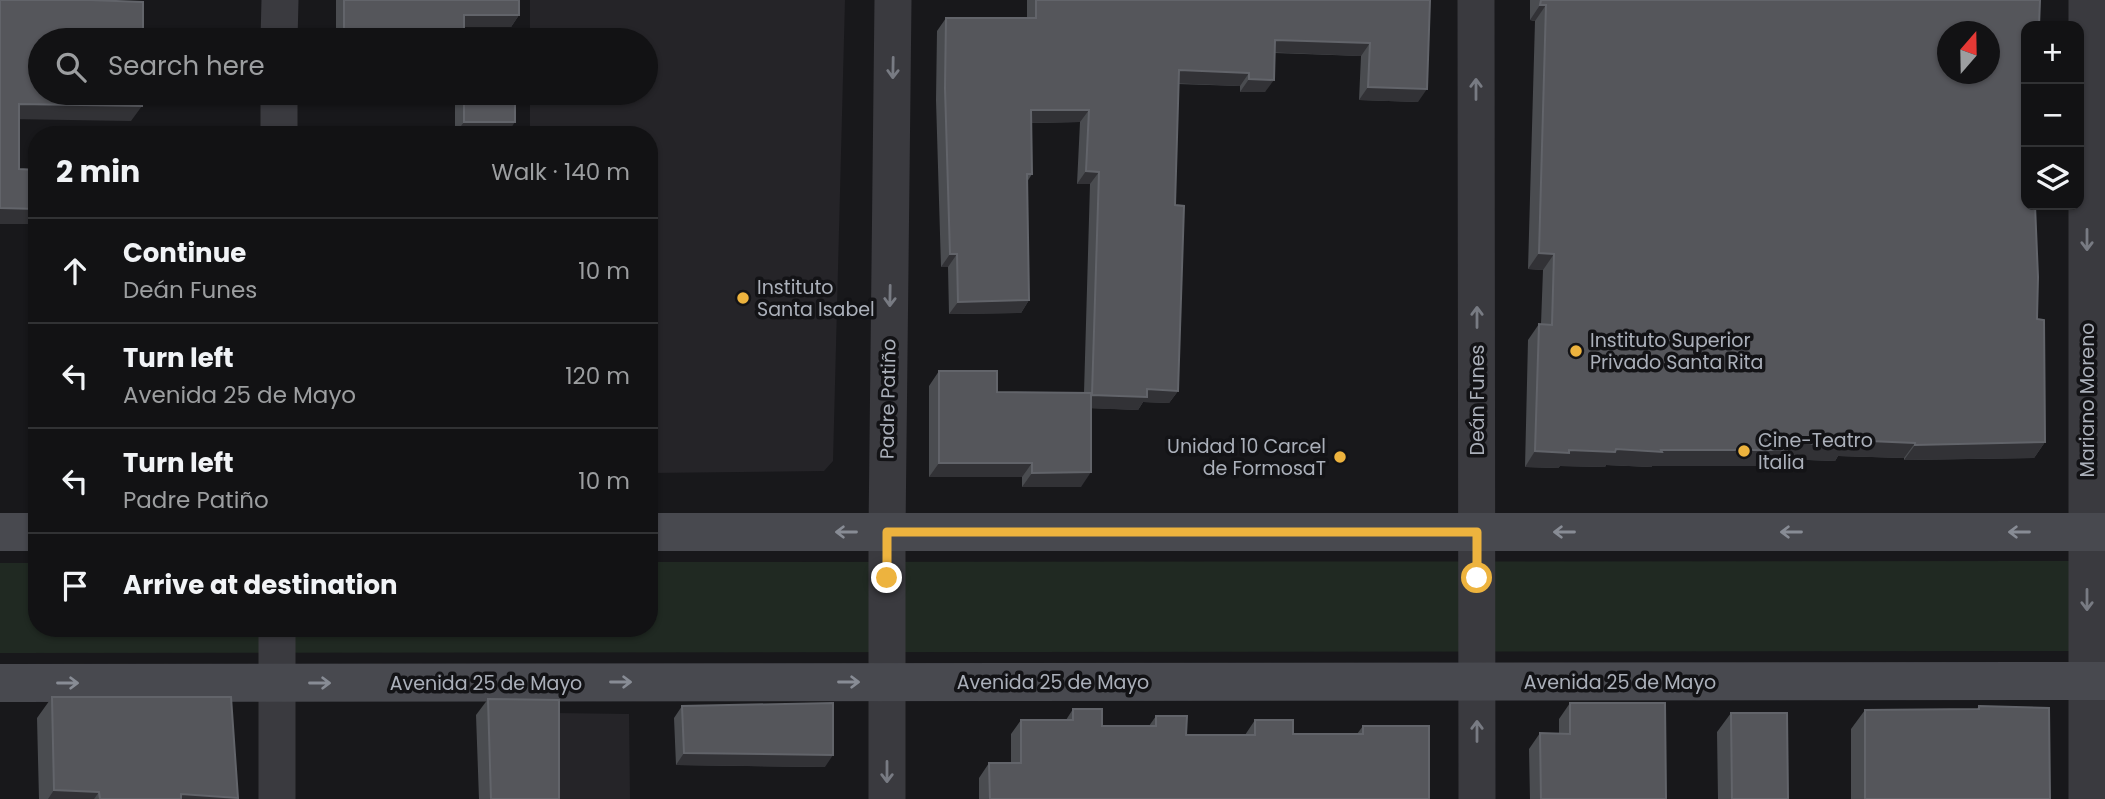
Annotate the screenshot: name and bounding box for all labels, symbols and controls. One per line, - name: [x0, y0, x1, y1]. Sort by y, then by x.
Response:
- north arrow: [1937, 21, 2000, 84]
- map controls: [2021, 21, 2084, 210]
- button: +: [2021, 21, 2084, 84]
- search box: [28, 28, 658, 105]
- icon: search: [52, 48, 90, 86]
- text: Search here: [108, 48, 265, 84]
- one-way arrow: [886, 56, 899, 79]
- one-way arrow: [1469, 78, 1483, 101]
- button: −: [2021, 84, 2084, 147]
- button: layers: [2021, 147, 2084, 210]
- text: 2 min: [56, 150, 140, 193]
- text: Walk · 140 m: [491, 156, 630, 188]
- one-way arrow: [2080, 228, 2094, 251]
- text: Continue: [123, 235, 246, 271]
- icon: ahead: [56, 252, 94, 290]
- text: 10 m: [578, 255, 630, 287]
- text: Deán Funes: [123, 274, 257, 306]
- place label: Instituto Santa Isabel: [757, 274, 875, 323]
- one-way arrow: [883, 284, 897, 307]
- marker: Instituto Santa Isabel: [735, 290, 751, 306]
- one-way arrow: [1470, 305, 1484, 328]
- street label: Mariano Moreno: [2074, 323, 2101, 477]
- place label: Instituto Superior Privado Santa Rita: [1590, 327, 1763, 376]
- street label: Padre Patiño: [873, 339, 903, 459]
- text: Turn left: [123, 340, 234, 376]
- marker: Instituto Superior Privado Santa Rita: [1568, 343, 1584, 359]
- street label: Deán Funes: [1464, 345, 1491, 455]
- icon: left: [56, 357, 94, 395]
- text: 120 m: [565, 360, 630, 392]
- text: Avenida 25 de Mayo: [123, 379, 356, 411]
- place label: Cine-Teatro Italia: [1758, 427, 1873, 476]
- place label: Unidad 10 Carcel de FormosaT: [1167, 433, 1326, 482]
- marker: Cine-Teatro Italia: [1736, 443, 1752, 459]
- text: Turn left: [123, 445, 234, 481]
- marker: Unidad 10 Carcel de FormosaT: [1332, 449, 1348, 465]
- icon: left: [56, 462, 94, 500]
- text: 10 m: [578, 465, 630, 497]
- text: Padre Patiño: [123, 484, 269, 516]
- one-way arrow: [835, 525, 858, 539]
- one-way arrow: [1552, 525, 1575, 539]
- one-way arrow: [1780, 525, 1803, 539]
- one-way arrow: [2007, 525, 2030, 539]
- route end: [871, 562, 902, 593]
- route start: [1461, 562, 1492, 593]
- icon: arrive: [56, 567, 94, 605]
- text: Arrive at destination: [123, 567, 398, 603]
- one-way arrow: [2080, 588, 2094, 611]
- street label: Avenida 25 de Mayo: [957, 669, 1149, 696]
- street label: Avenida 25 de Mayo: [1524, 669, 1716, 696]
- street label: Avenida 25 de Mayo: [390, 670, 582, 697]
- one-way arrow: [609, 675, 632, 689]
- one-way arrow: [837, 675, 860, 689]
- one-way arrow: [56, 676, 79, 690]
- one-way arrow: [308, 676, 331, 690]
- one-way arrow: [1470, 720, 1484, 743]
- one-way arrow: [880, 760, 894, 783]

